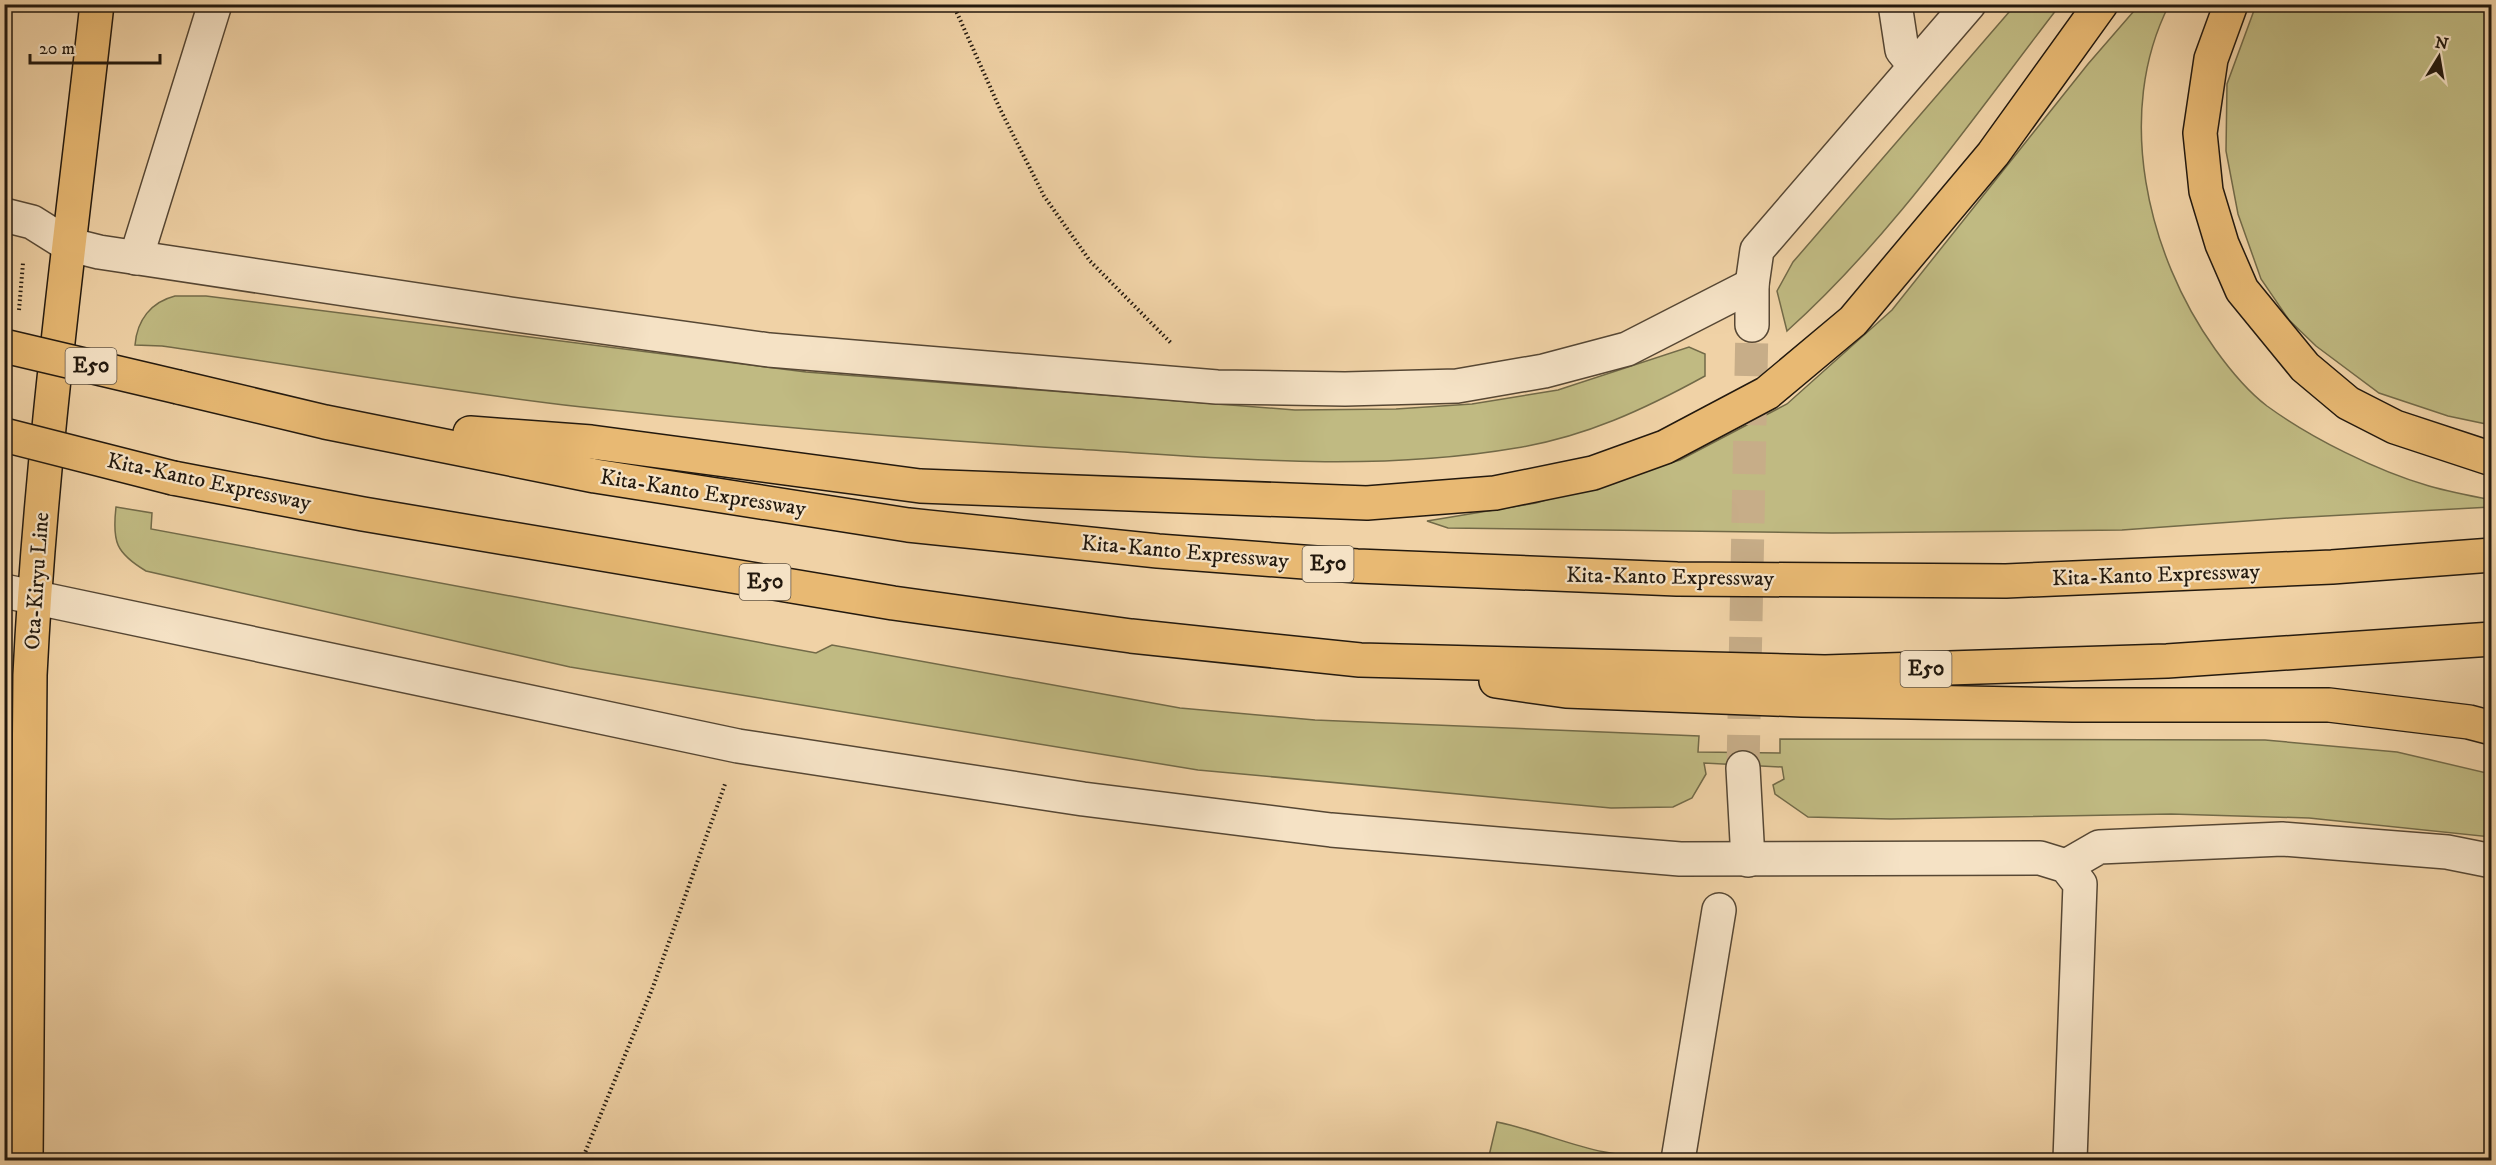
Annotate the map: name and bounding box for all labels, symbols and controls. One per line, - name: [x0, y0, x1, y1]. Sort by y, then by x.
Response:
- scale bar: [30, 27, 160, 65]
- north arrow: [2409, 27, 2469, 87]
- text: N: [2433, 32, 2450, 54]
- text: 20 m: [39, 38, 75, 60]
- road number: E50: [66, 348, 116, 384]
- street label: Kita-Kanto Expressway: [104, 447, 314, 517]
- street label: Kita-Kanto Expressway: [598, 463, 808, 523]
- street label: Ota-Kiryu Line: [19, 511, 55, 651]
- street label: Kita-Kanto Expressway: [1080, 529, 1290, 575]
- road number: E50: [1302, 546, 1354, 582]
- street label: Kita-Kanto Expressway: [2052, 558, 2261, 592]
- street label: Kita-Kanto Expressway: [1566, 562, 1775, 592]
- road number: E50: [740, 564, 790, 600]
- road number: E50: [1900, 651, 1952, 687]

